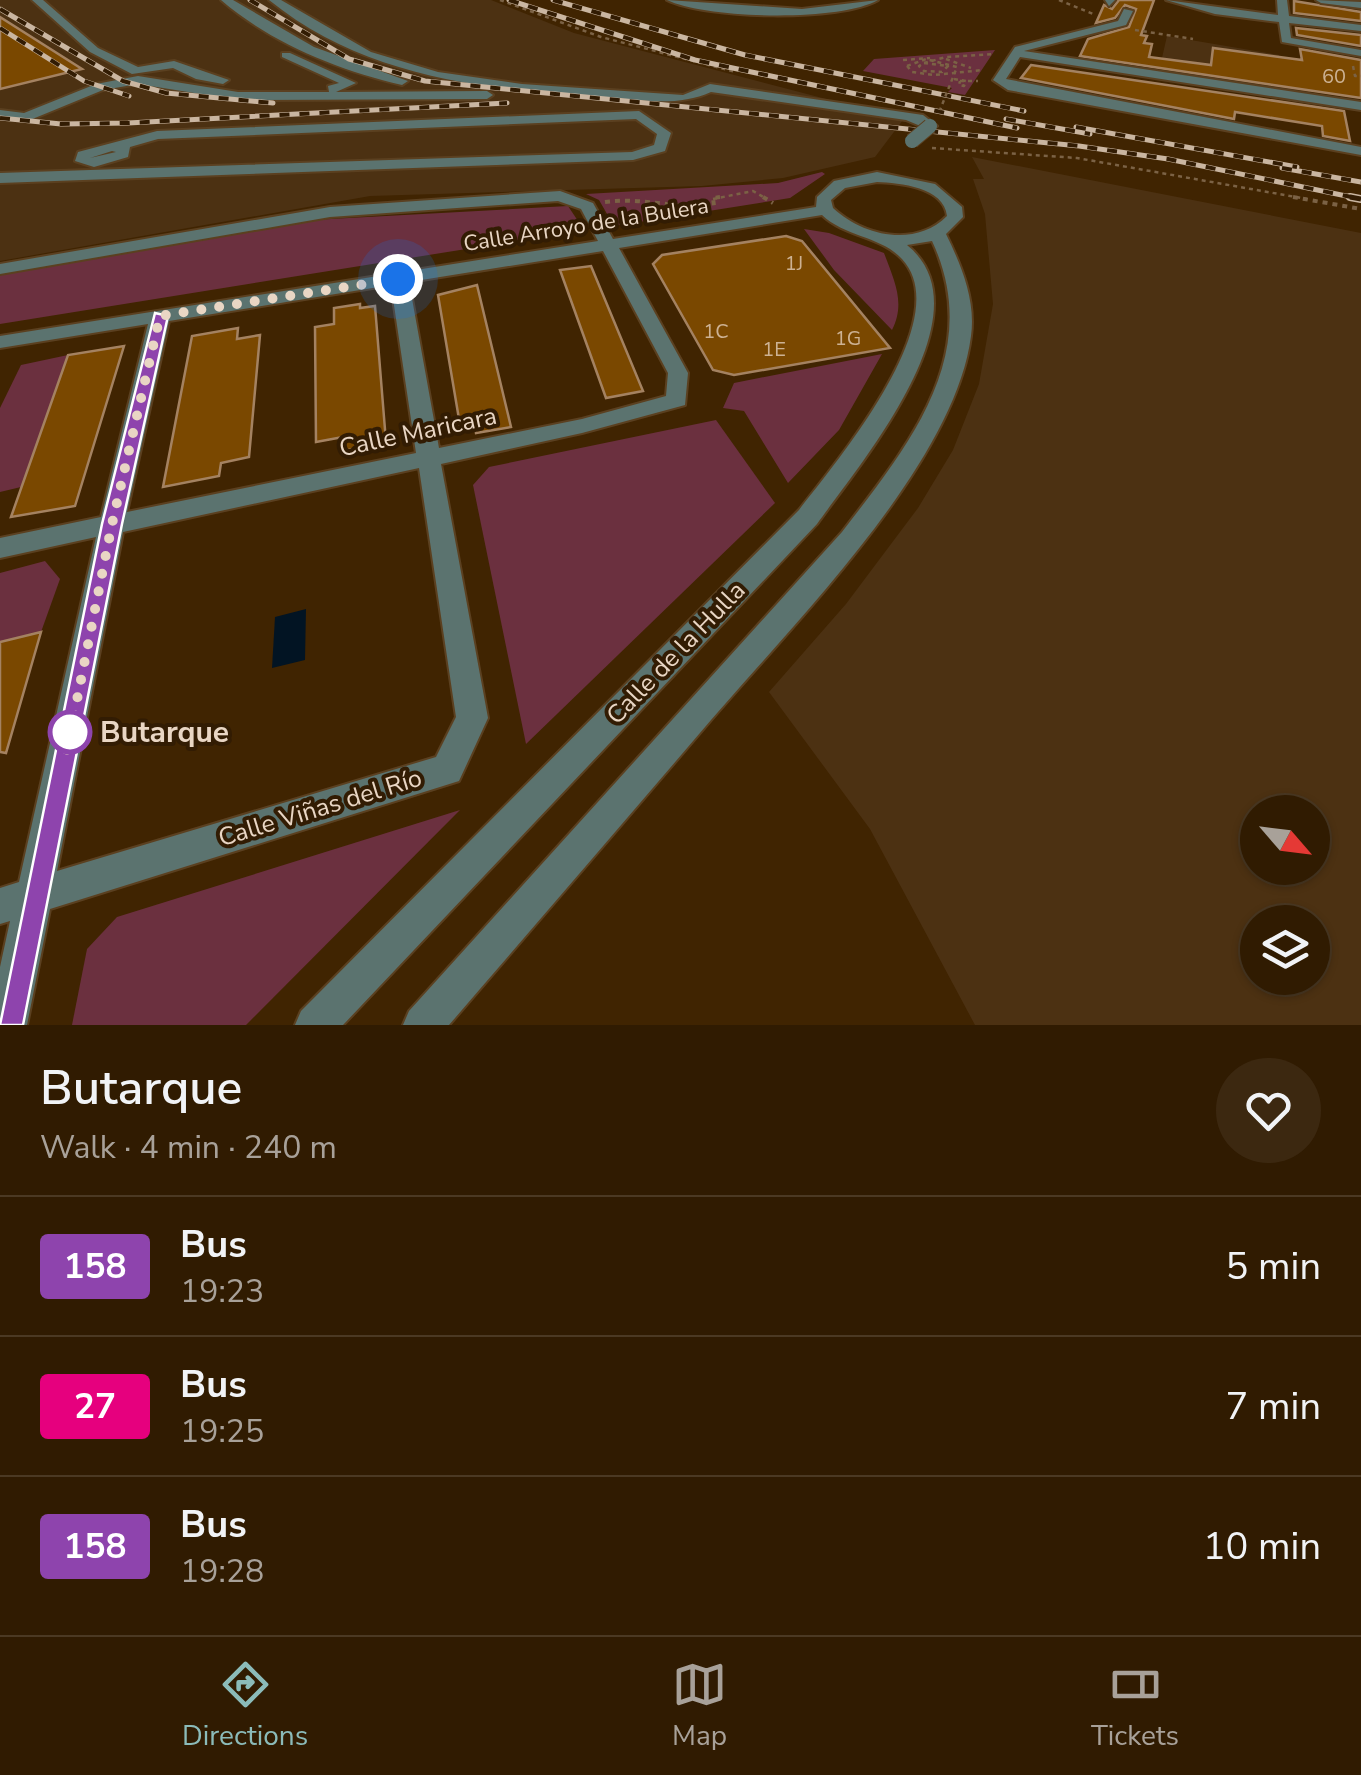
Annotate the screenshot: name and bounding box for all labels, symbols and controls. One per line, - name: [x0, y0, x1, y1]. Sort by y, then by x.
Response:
- house number: 60: [1322, 63, 1346, 90]
- street label: Calle Arroyo de la Bulera: [461, 191, 711, 259]
- house number: 1J: [785, 250, 803, 277]
- your location: [373, 254, 423, 304]
- house number: 1C: [703, 318, 729, 345]
- house number: 1G: [835, 325, 861, 352]
- house number: 1E: [762, 336, 786, 363]
- street label: Calle Maricara: [336, 399, 500, 465]
- street label: Calle de la Hulla: [599, 574, 753, 732]
- marker: Butarque: [49, 711, 91, 753]
- place label: Butarque: [100, 712, 229, 753]
- street label: Calle Viñas del Río: [214, 761, 426, 855]
- north arrow: [1240, 795, 1330, 885]
- map controls: [1240, 795, 1330, 995]
- button: layers: [1240, 905, 1330, 995]
- text: Butarque: [40, 1055, 242, 1121]
- button: heart: [1216, 1058, 1321, 1163]
- text: Walk · 4 min · 240 m: [40, 1126, 337, 1169]
- text: Bus: [180, 1219, 247, 1270]
- text: 5 min: [1226, 1241, 1321, 1292]
- text: 158: [63, 1243, 127, 1290]
- text: 19:23: [180, 1270, 264, 1313]
- text: Bus: [180, 1359, 247, 1410]
- text: 7 min: [1226, 1381, 1321, 1432]
- text: 27: [74, 1383, 116, 1430]
- text: 19:25: [180, 1410, 264, 1453]
- text: Bus: [180, 1499, 247, 1550]
- text: 10 min: [1203, 1521, 1321, 1572]
- text: 158: [63, 1523, 127, 1570]
- text: 19:28: [180, 1550, 264, 1593]
- tab: Directions: [182, 1657, 308, 1755]
- tab: Map: [672, 1657, 727, 1755]
- tab: Tickets: [1091, 1657, 1179, 1755]

